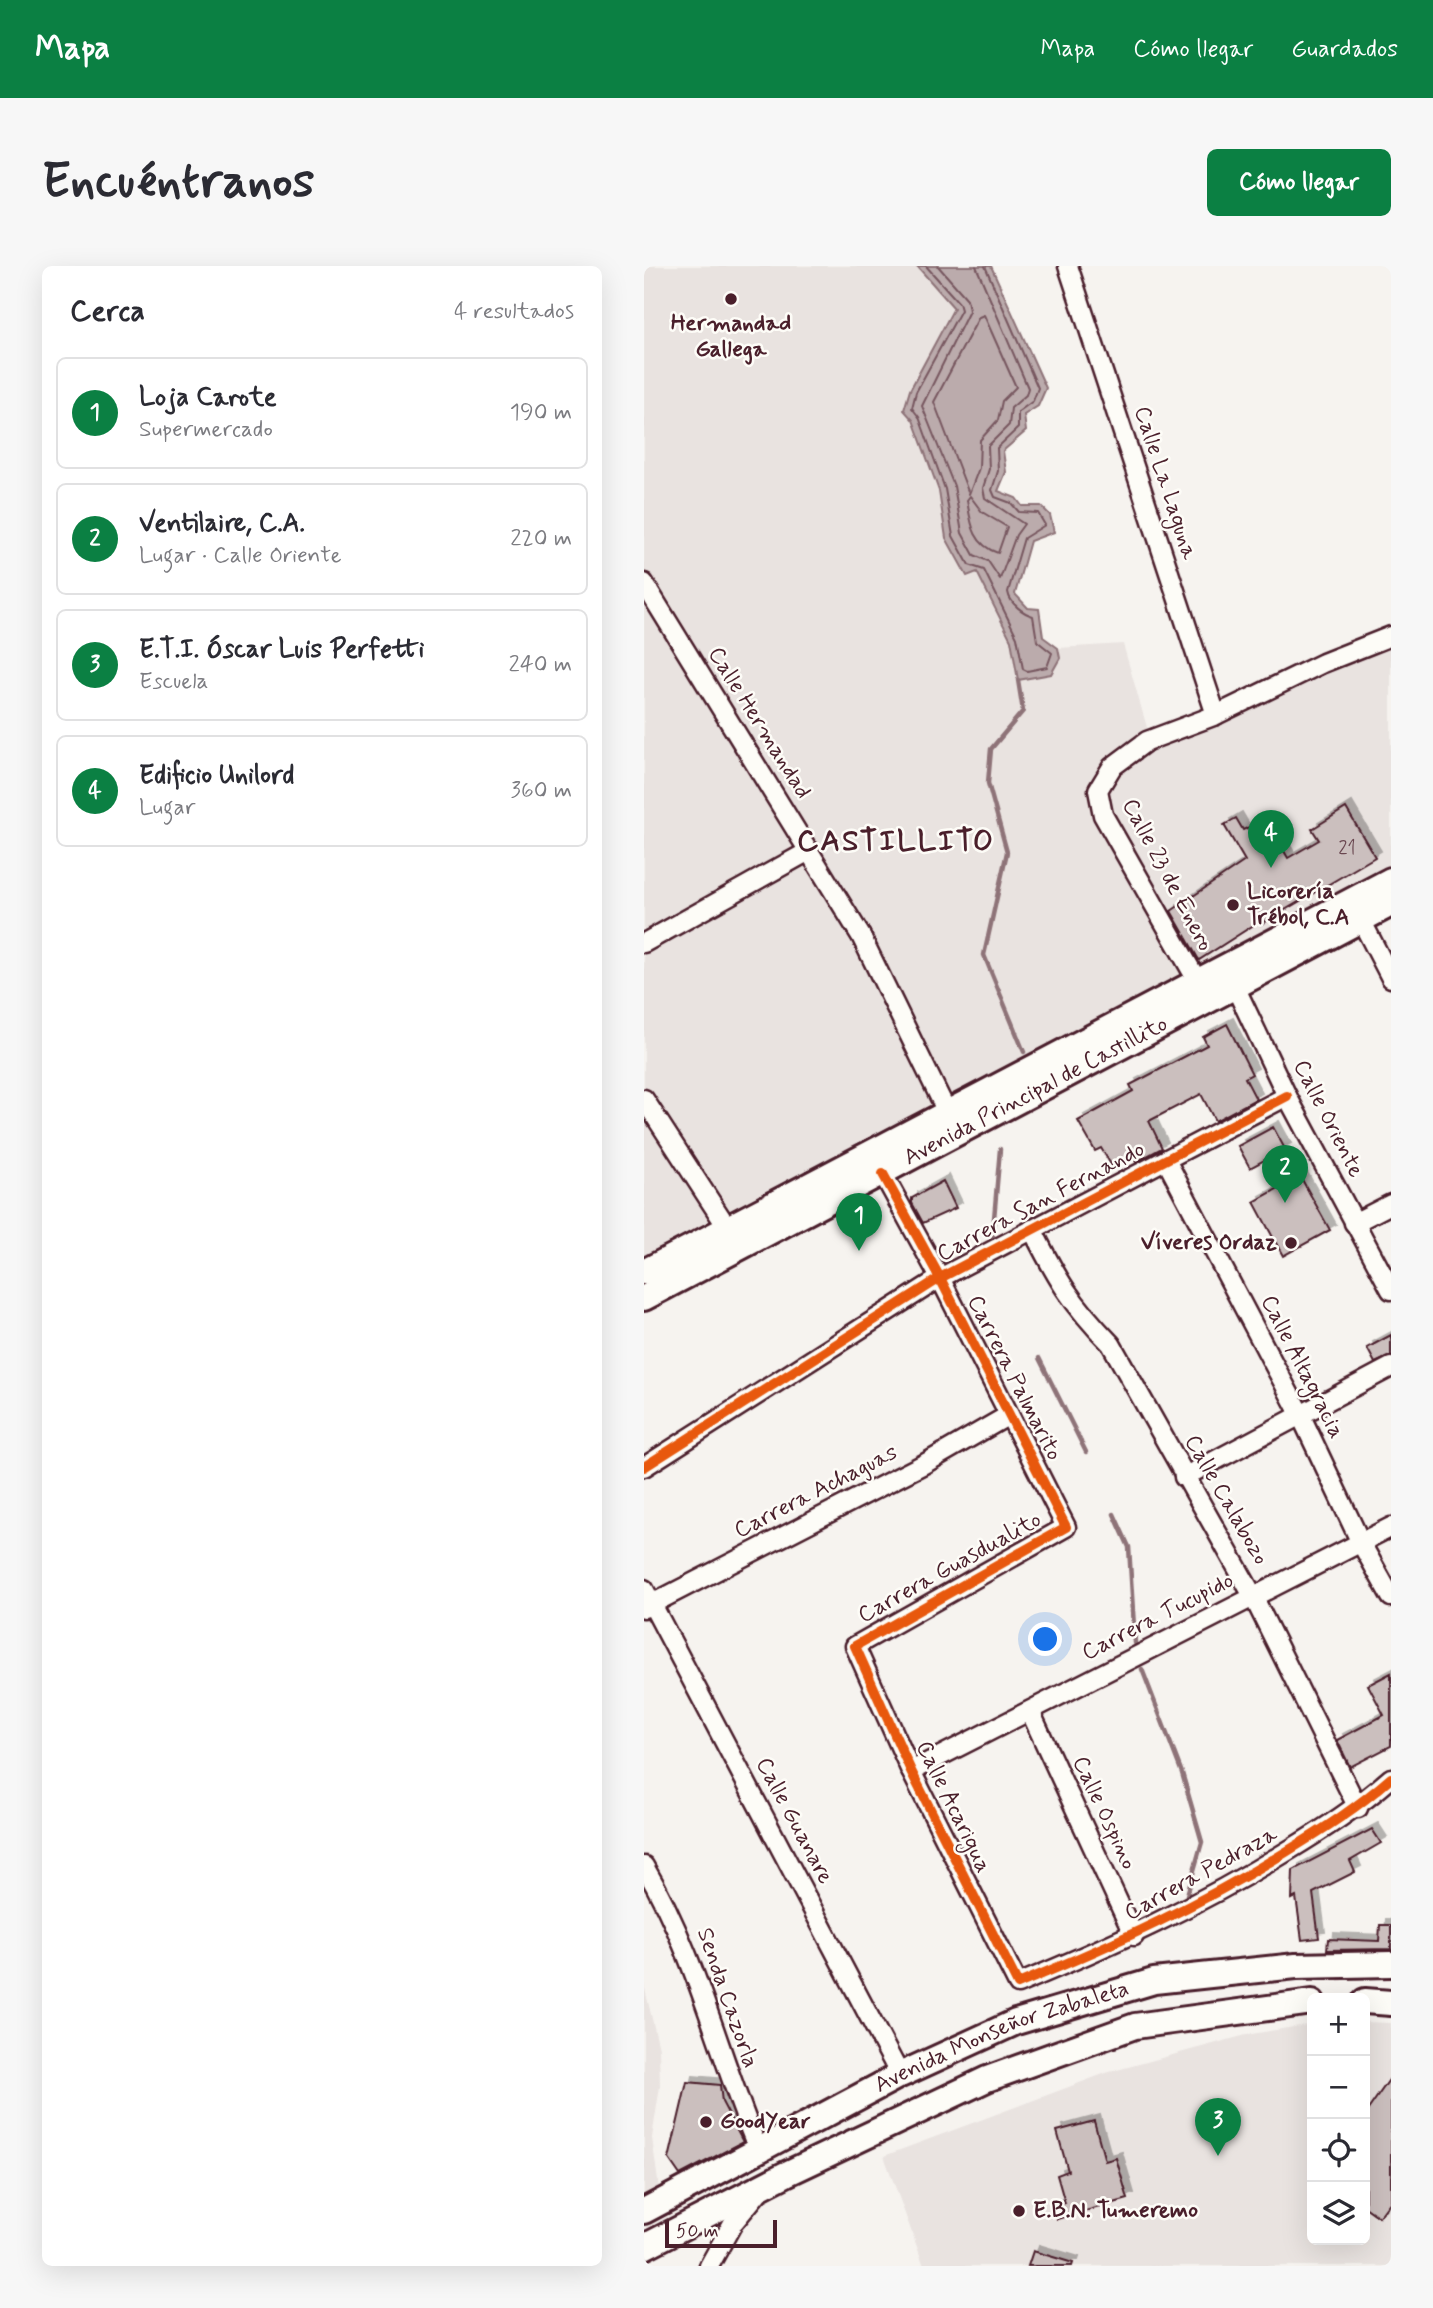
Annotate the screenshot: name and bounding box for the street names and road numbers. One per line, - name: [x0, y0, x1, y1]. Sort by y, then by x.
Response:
- street label: Calle La Laguna: [1124, 403, 1204, 564]
- street label: Calle Hermandad: [700, 641, 818, 805]
- street label: Calle 23 de Enero: [1114, 794, 1220, 956]
- street label: Avenida Principal de Castillito: [899, 1009, 1173, 1173]
- street label: Calle Oriente: [1286, 1055, 1371, 1183]
- street label: Carrera San Fernando: [932, 1135, 1150, 1269]
- street label: Carrera Palmarito: [959, 1290, 1069, 1466]
- street label: Calle Altagracia: [1251, 1290, 1351, 1445]
- street label: Calle Calabozo: [1177, 1430, 1275, 1570]
- street label: Carrera Achaguas: [729, 1438, 903, 1546]
- street label: Carrera Guasdualito: [853, 1505, 1047, 1631]
- street label: Carrera Tucupido: [1077, 1566, 1239, 1668]
- street label: Calle Acarigua: [906, 1736, 998, 1879]
- street label: Calle Ospino: [1065, 1751, 1143, 1875]
- street label: Calle Guanare: [748, 1752, 840, 1890]
- street label: Carrera Pedraza: [1119, 1820, 1283, 1928]
- street label: Senda Cazorla: [689, 1924, 765, 2072]
- street label: Avenida Monseñor Zabaleta: [869, 1974, 1133, 2101]

